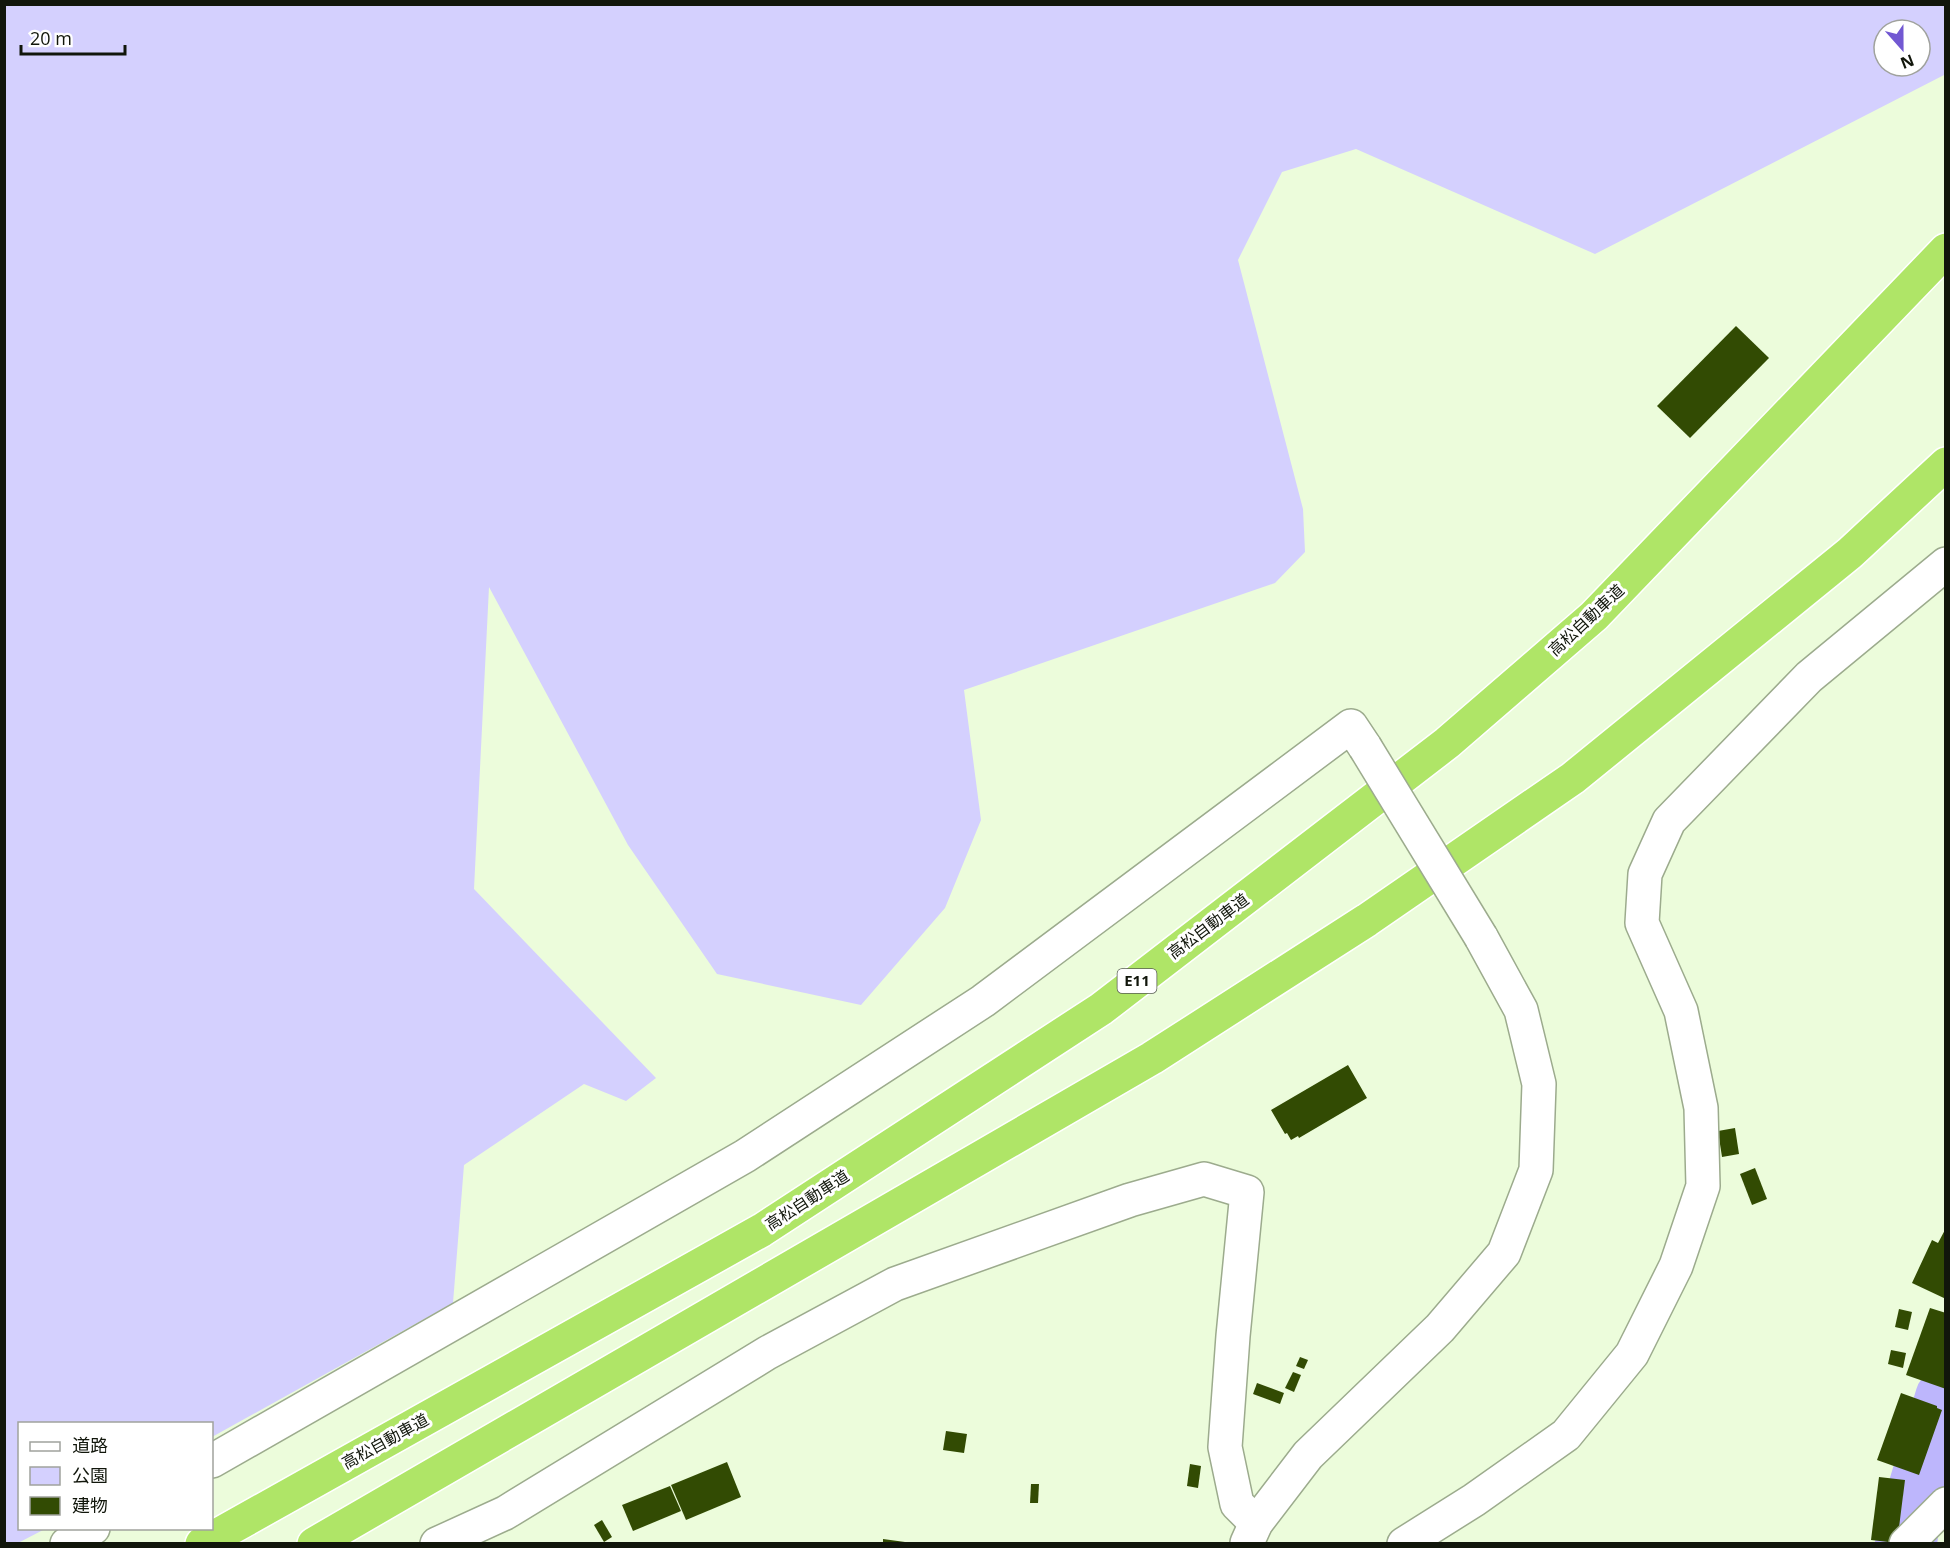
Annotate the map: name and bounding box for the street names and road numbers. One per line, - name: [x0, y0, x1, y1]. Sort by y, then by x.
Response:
- street label: 高松自動車道: [1543, 579, 1629, 661]
- street label: 高松自動車道: [1163, 888, 1253, 964]
- road number: E11: [1118, 969, 1156, 993]
- street label: 高松自動車道: [761, 1165, 853, 1235]
- street label: 高松自動車道: [338, 1408, 432, 1474]

